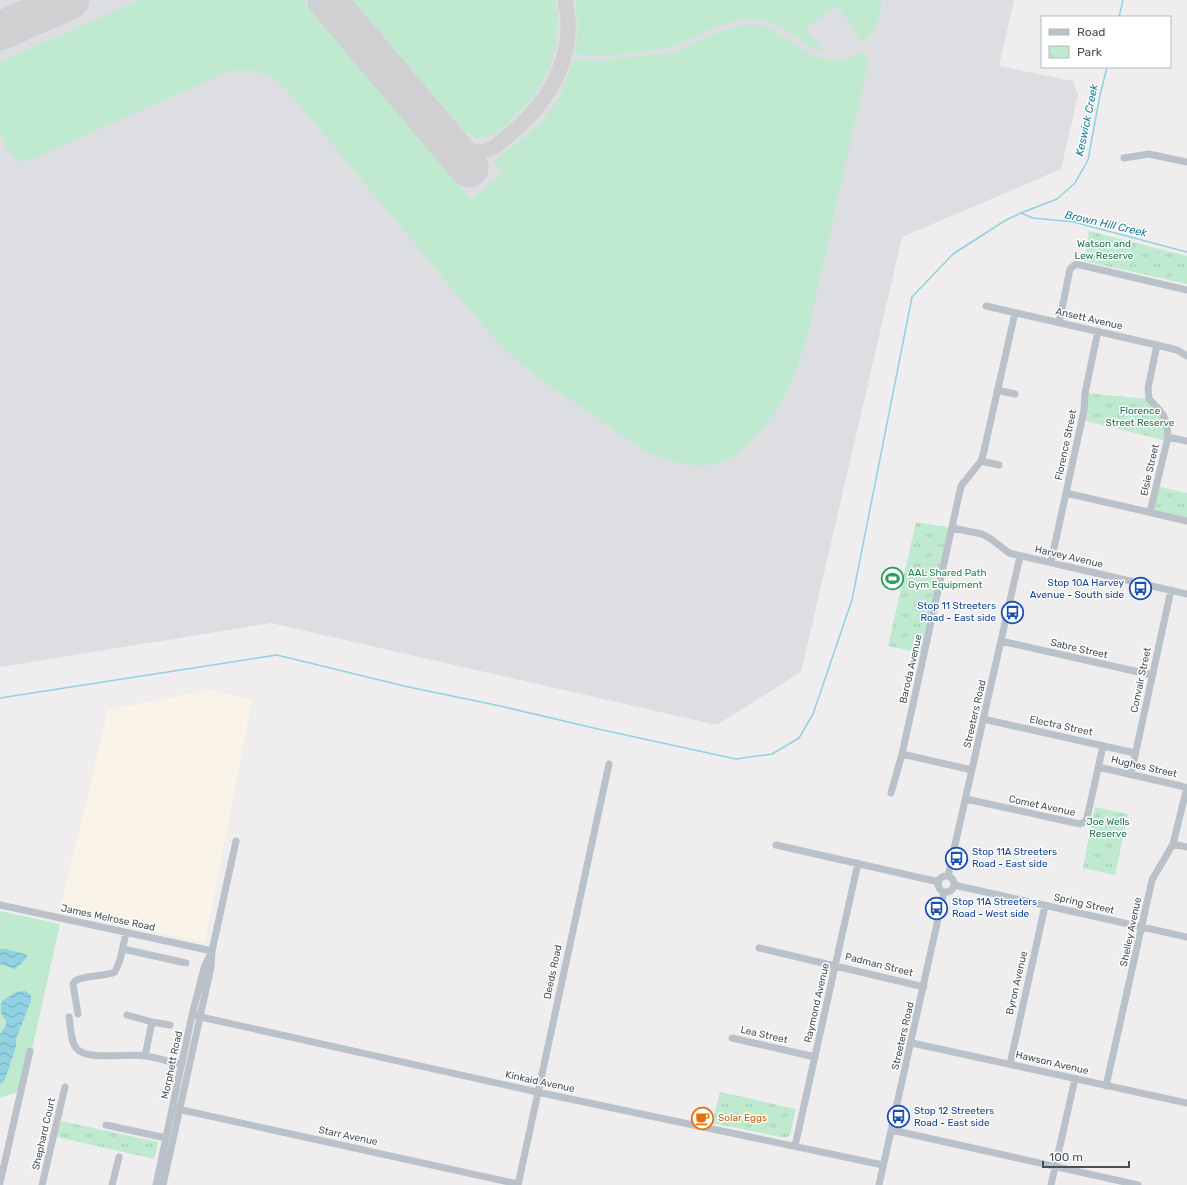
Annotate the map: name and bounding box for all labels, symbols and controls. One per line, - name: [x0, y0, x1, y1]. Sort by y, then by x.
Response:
- legend: [1041, 16, 1171, 68]
- text: Road: [1077, 25, 1105, 39]
- text: Park: [1077, 45, 1103, 59]
- water label: Keswick Creek: [1073, 83, 1101, 157]
- water label: Brown Hill Creek: [1064, 208, 1149, 240]
- park label: Watson and Lew Reserve: [1075, 238, 1134, 262]
- street label: Ansett Avenue: [1054, 305, 1124, 333]
- park label: Florence Street Reserve: [1106, 405, 1175, 429]
- street label: Florence Street: [1053, 409, 1079, 481]
- street label: Elsie Street: [1138, 443, 1162, 497]
- street label: Harvey Avenue: [1034, 543, 1105, 571]
- sports icon: AAL Shared Path Gym Equipment: [879, 566, 905, 592]
- place label: AAL Shared Path Gym Equipment: [908, 567, 987, 591]
- bus stop icon: Stop 10A Harvey Avenue - South side: [1127, 576, 1153, 602]
- place label: Stop 10A Harvey Avenue - South side: [1030, 577, 1124, 601]
- bus stop icon: Stop 11 Streeters Road - East side: [999, 599, 1025, 625]
- place label: Stop 11 Streeters Road - East side: [917, 600, 996, 624]
- street label: Baroda Avenue: [897, 633, 925, 705]
- street label: Sabre Street: [1049, 637, 1109, 661]
- street label: Convair Street: [1128, 646, 1154, 714]
- street label: Streeters Road: [961, 679, 989, 749]
- street label: Electra Street: [1028, 713, 1094, 739]
- street label: Hughes Street: [1110, 754, 1178, 780]
- street label: Comet Avenue: [1008, 793, 1077, 819]
- park label: Joe Wells Reserve: [1086, 816, 1130, 840]
- bus stop icon: Stop 11A Streeters Road - East side: [944, 845, 970, 871]
- place label: Stop 11A Streeters Road - East side: [972, 846, 1057, 870]
- street label: Spring Street: [1053, 891, 1116, 917]
- bus stop icon: Stop 11A Streeters Road - West side: [924, 895, 950, 921]
- place label: Stop 11A Streeters Road - West side: [952, 896, 1037, 920]
- street label: Shelley Avenue: [1118, 896, 1144, 968]
- street label: James Melrose Road: [60, 902, 156, 934]
- street label: Deeds Road: [541, 944, 565, 1000]
- street label: Byron Avenue: [1004, 950, 1030, 1016]
- street label: Padman Street: [844, 951, 914, 979]
- street label: Raymond Avenue: [802, 962, 832, 1044]
- street label: Streeters Road: [889, 1001, 917, 1071]
- street label: Lea Street: [739, 1024, 789, 1046]
- street label: Morphett Road: [159, 1030, 185, 1100]
- street label: Hawson Avenue: [1014, 1049, 1090, 1077]
- street label: Kinkaid Avenue: [504, 1069, 576, 1095]
- street label: Shephard Court: [30, 1097, 58, 1171]
- bus stop icon: Stop 12 Streeters Road - East side: [886, 1104, 912, 1130]
- cafe icon: Solar Eggs: [689, 1105, 715, 1131]
- place label: Stop 12 Streeters Road - East side: [914, 1105, 994, 1129]
- place label: Solar Eggs: [718, 1112, 767, 1124]
- street label: Starr Avenue: [317, 1124, 379, 1148]
- scale bar: [1043, 1143, 1129, 1169]
- text: 100 m: [1049, 1150, 1083, 1164]

